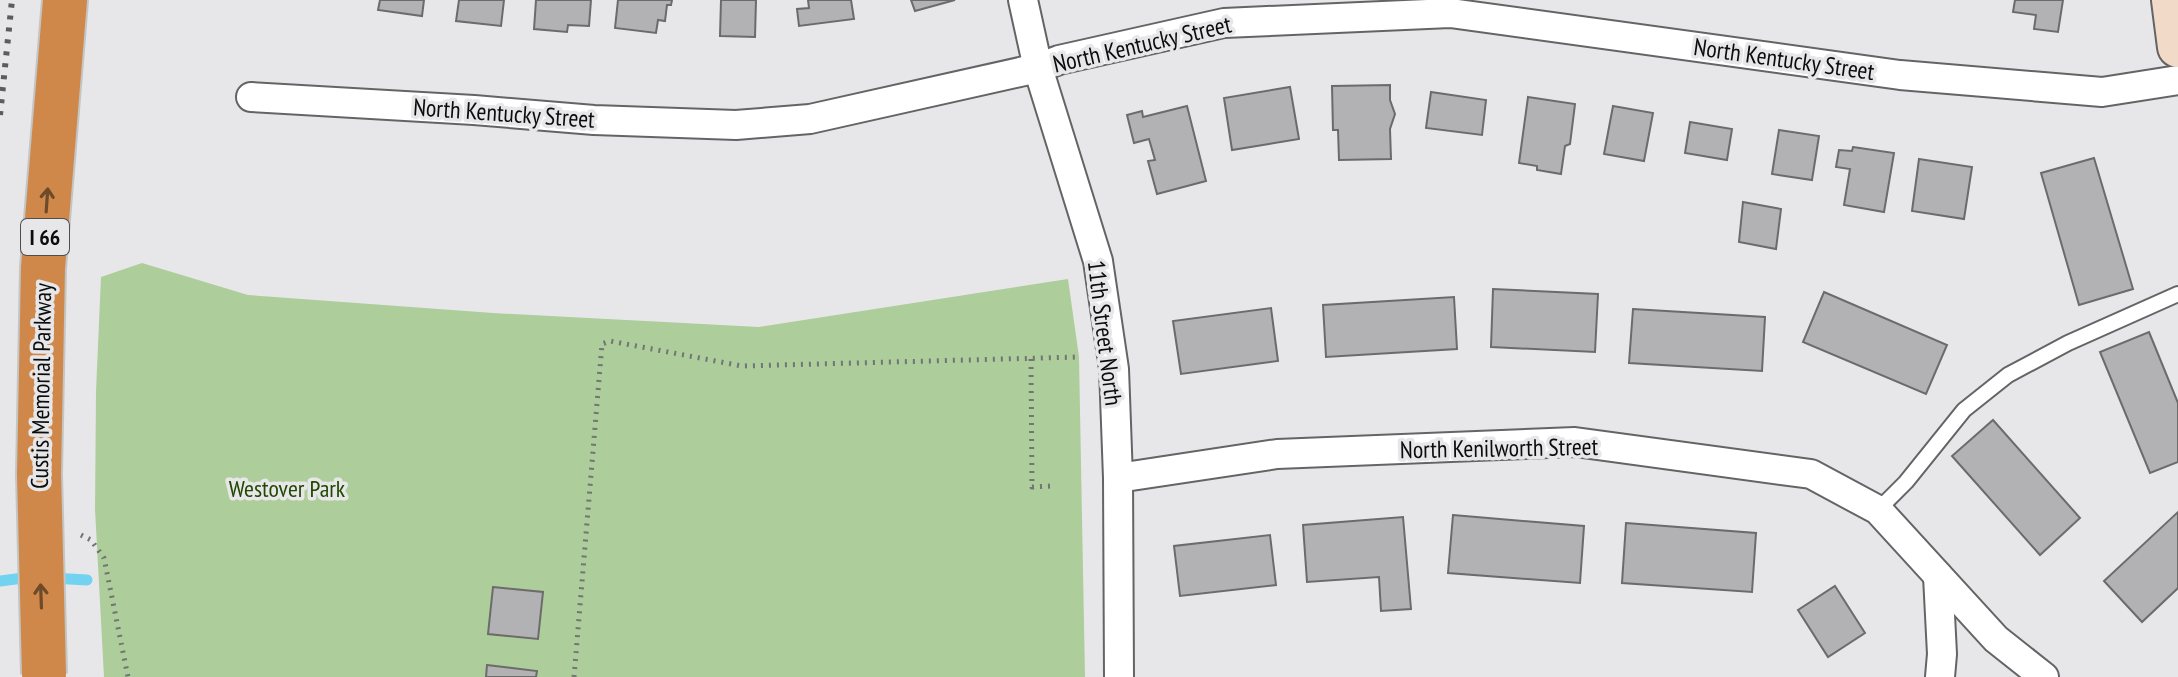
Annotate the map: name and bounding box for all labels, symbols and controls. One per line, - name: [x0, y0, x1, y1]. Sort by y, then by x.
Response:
- street label: North Kentucky Street: [1050, 8, 1235, 80]
- street label: North Kentucky Street: [1692, 31, 1877, 87]
- street label: North Kentucky Street: [412, 91, 596, 135]
- one-way arrow: [40, 187, 55, 214]
- road number: I 66: [21, 219, 69, 255]
- street label: 11th Street North: [1081, 259, 1129, 407]
- street label: Custis Memorial Parkway: [24, 283, 58, 489]
- street label: North Kenilworth Street: [1400, 431, 1599, 465]
- park label: Westover Park: [229, 473, 346, 504]
- one-way arrow: [33, 583, 48, 610]

